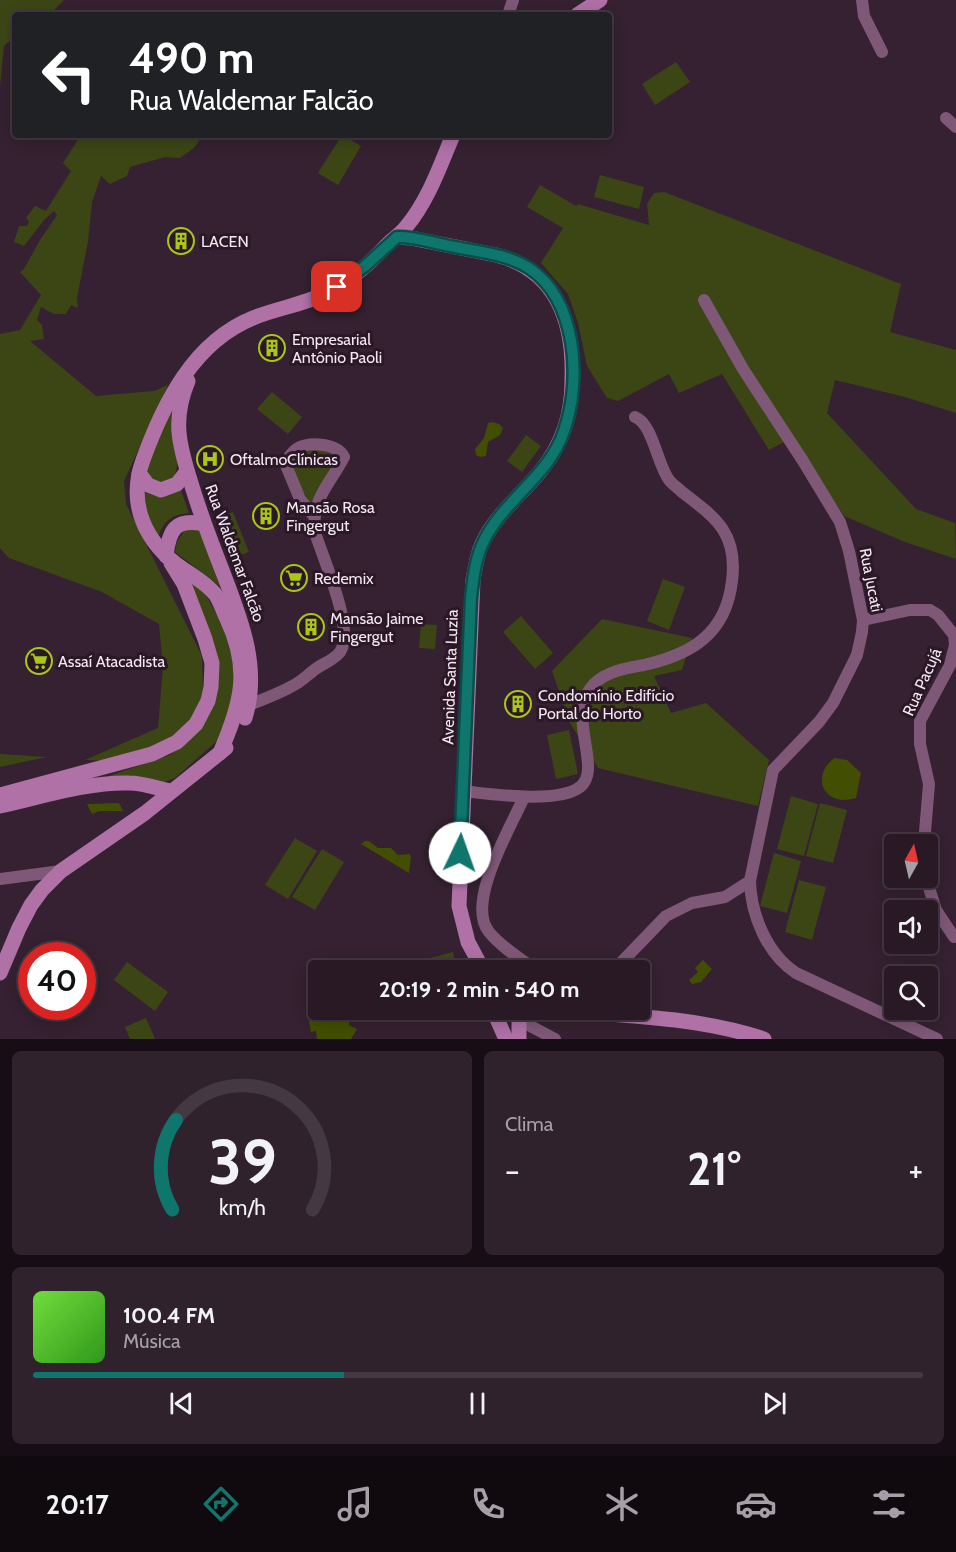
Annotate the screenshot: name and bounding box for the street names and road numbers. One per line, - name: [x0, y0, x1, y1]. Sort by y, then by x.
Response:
- street label: Rua Waldemar Falcão: [201, 482, 269, 625]
- street label: Rua Jucati: [855, 546, 887, 614]
- street label: Avenida Santa Luzia: [438, 609, 462, 745]
- street label: Rua Pacujá: [899, 645, 946, 719]

